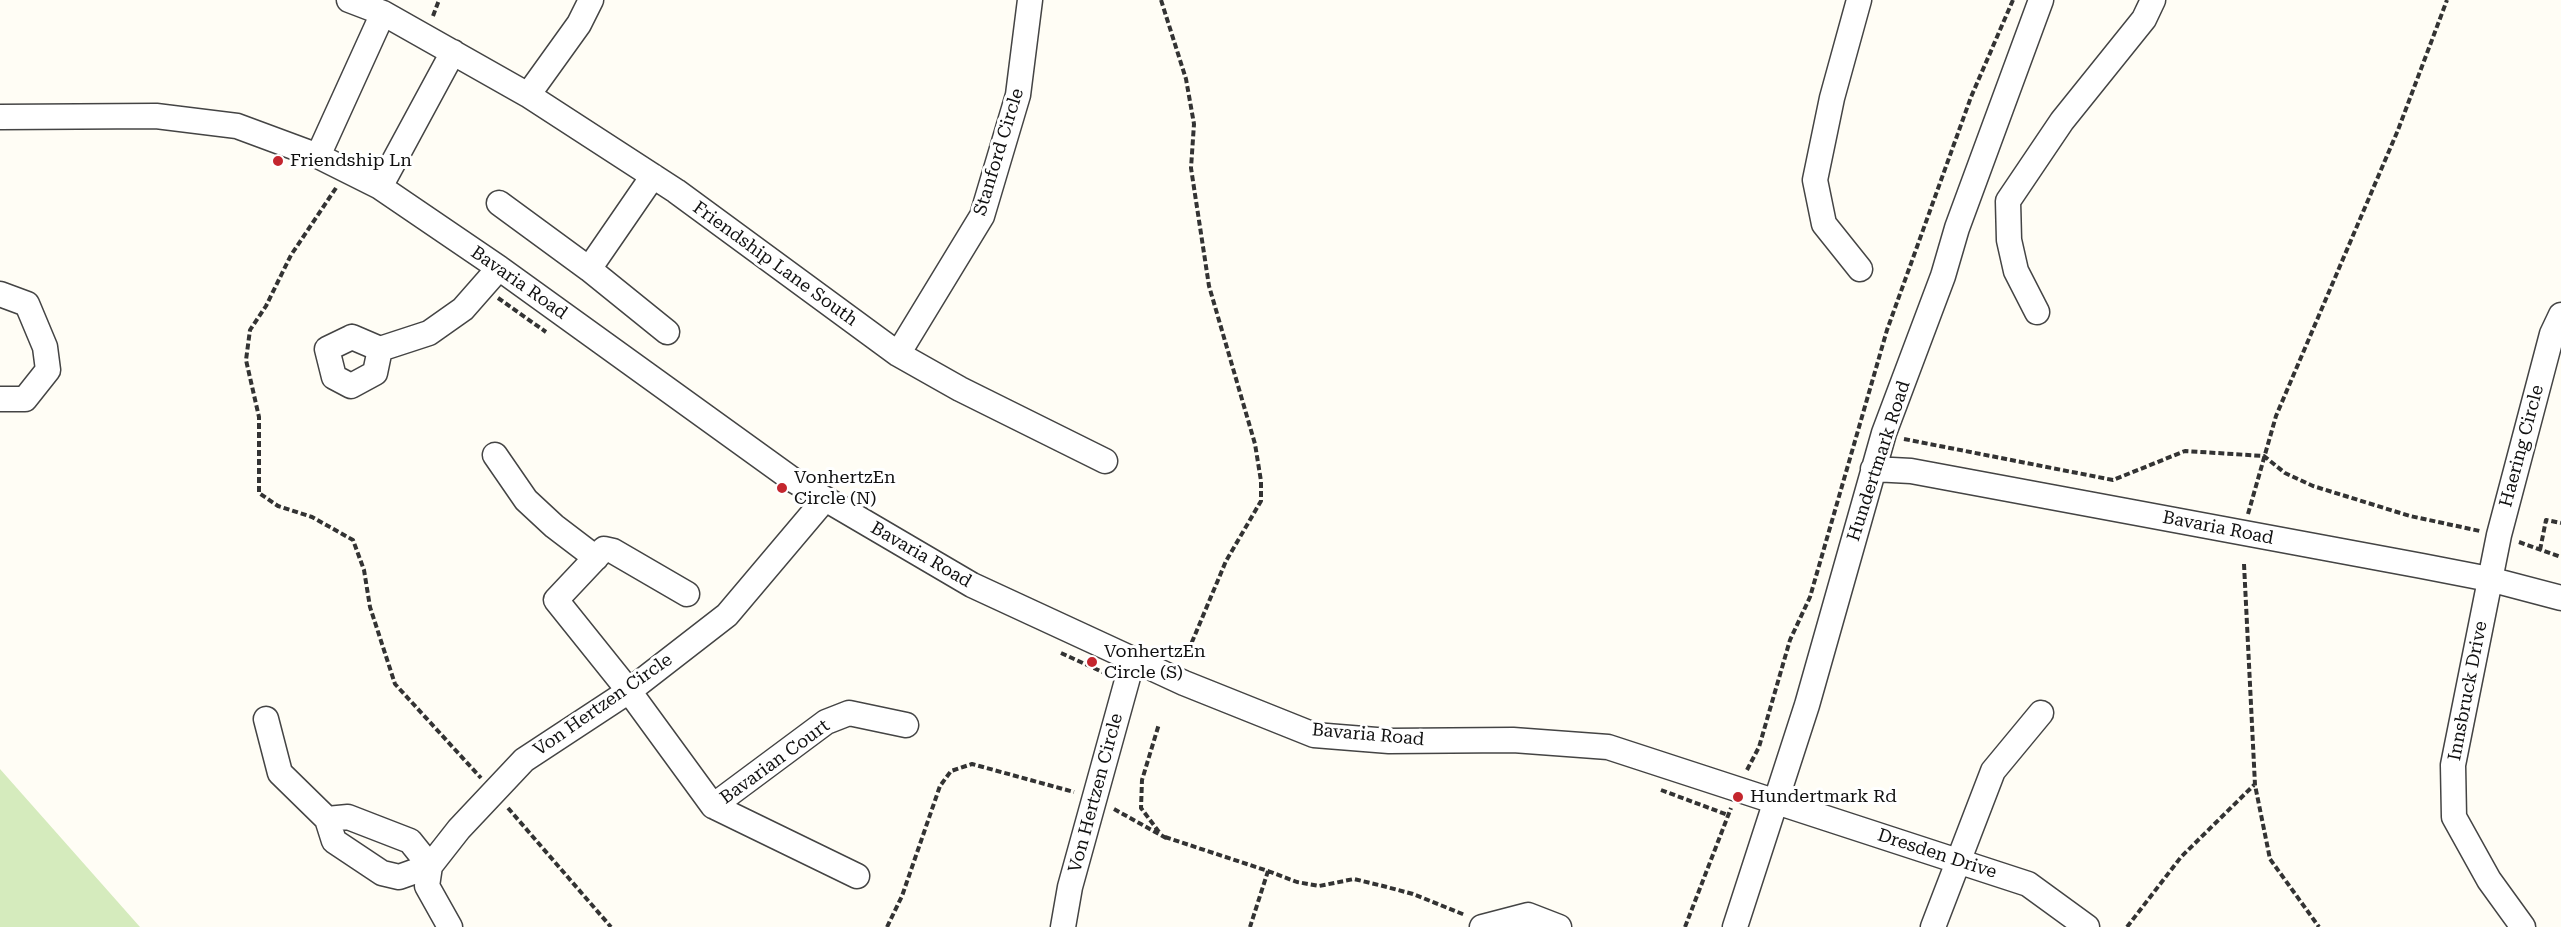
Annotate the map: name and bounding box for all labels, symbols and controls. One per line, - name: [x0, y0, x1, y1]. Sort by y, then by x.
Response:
- street label: Stanford Circle: [969, 86, 1029, 218]
- place label: Friendship Ln: [290, 150, 412, 172]
- marker: Friendship Ln: [271, 154, 285, 168]
- street label: Friendship Lane South: [688, 197, 862, 331]
- street label: Bavaria Road: [467, 242, 571, 324]
- street label: Hundertmark Road: [1843, 378, 1915, 544]
- street label: Haering Circle: [2495, 383, 2549, 509]
- place label: VonhertzEn Circle (N): [794, 467, 896, 510]
- marker: VonhertzEn Circle (N): [775, 481, 789, 495]
- street label: Bavaria Road: [2161, 507, 2275, 549]
- street label: Bavaria Road: [867, 517, 975, 593]
- street label: Innsbruck Drive: [2444, 619, 2492, 763]
- place label: VonhertzEn Circle (S): [1104, 641, 1206, 684]
- street label: Von Hertzen Circle: [530, 649, 676, 761]
- marker: VonhertzEn Circle (S): [1085, 655, 1099, 669]
- street label: Von Hertzen Circle: [1064, 711, 1128, 875]
- street label: Bavarian Court: [716, 715, 834, 809]
- street label: Bavaria Road: [1311, 719, 1425, 751]
- place label: Hundertmark Rd: [1750, 786, 1897, 808]
- marker: Hundertmark Rd: [1731, 790, 1745, 804]
- street label: Dresden Drive: [1875, 825, 1999, 883]

